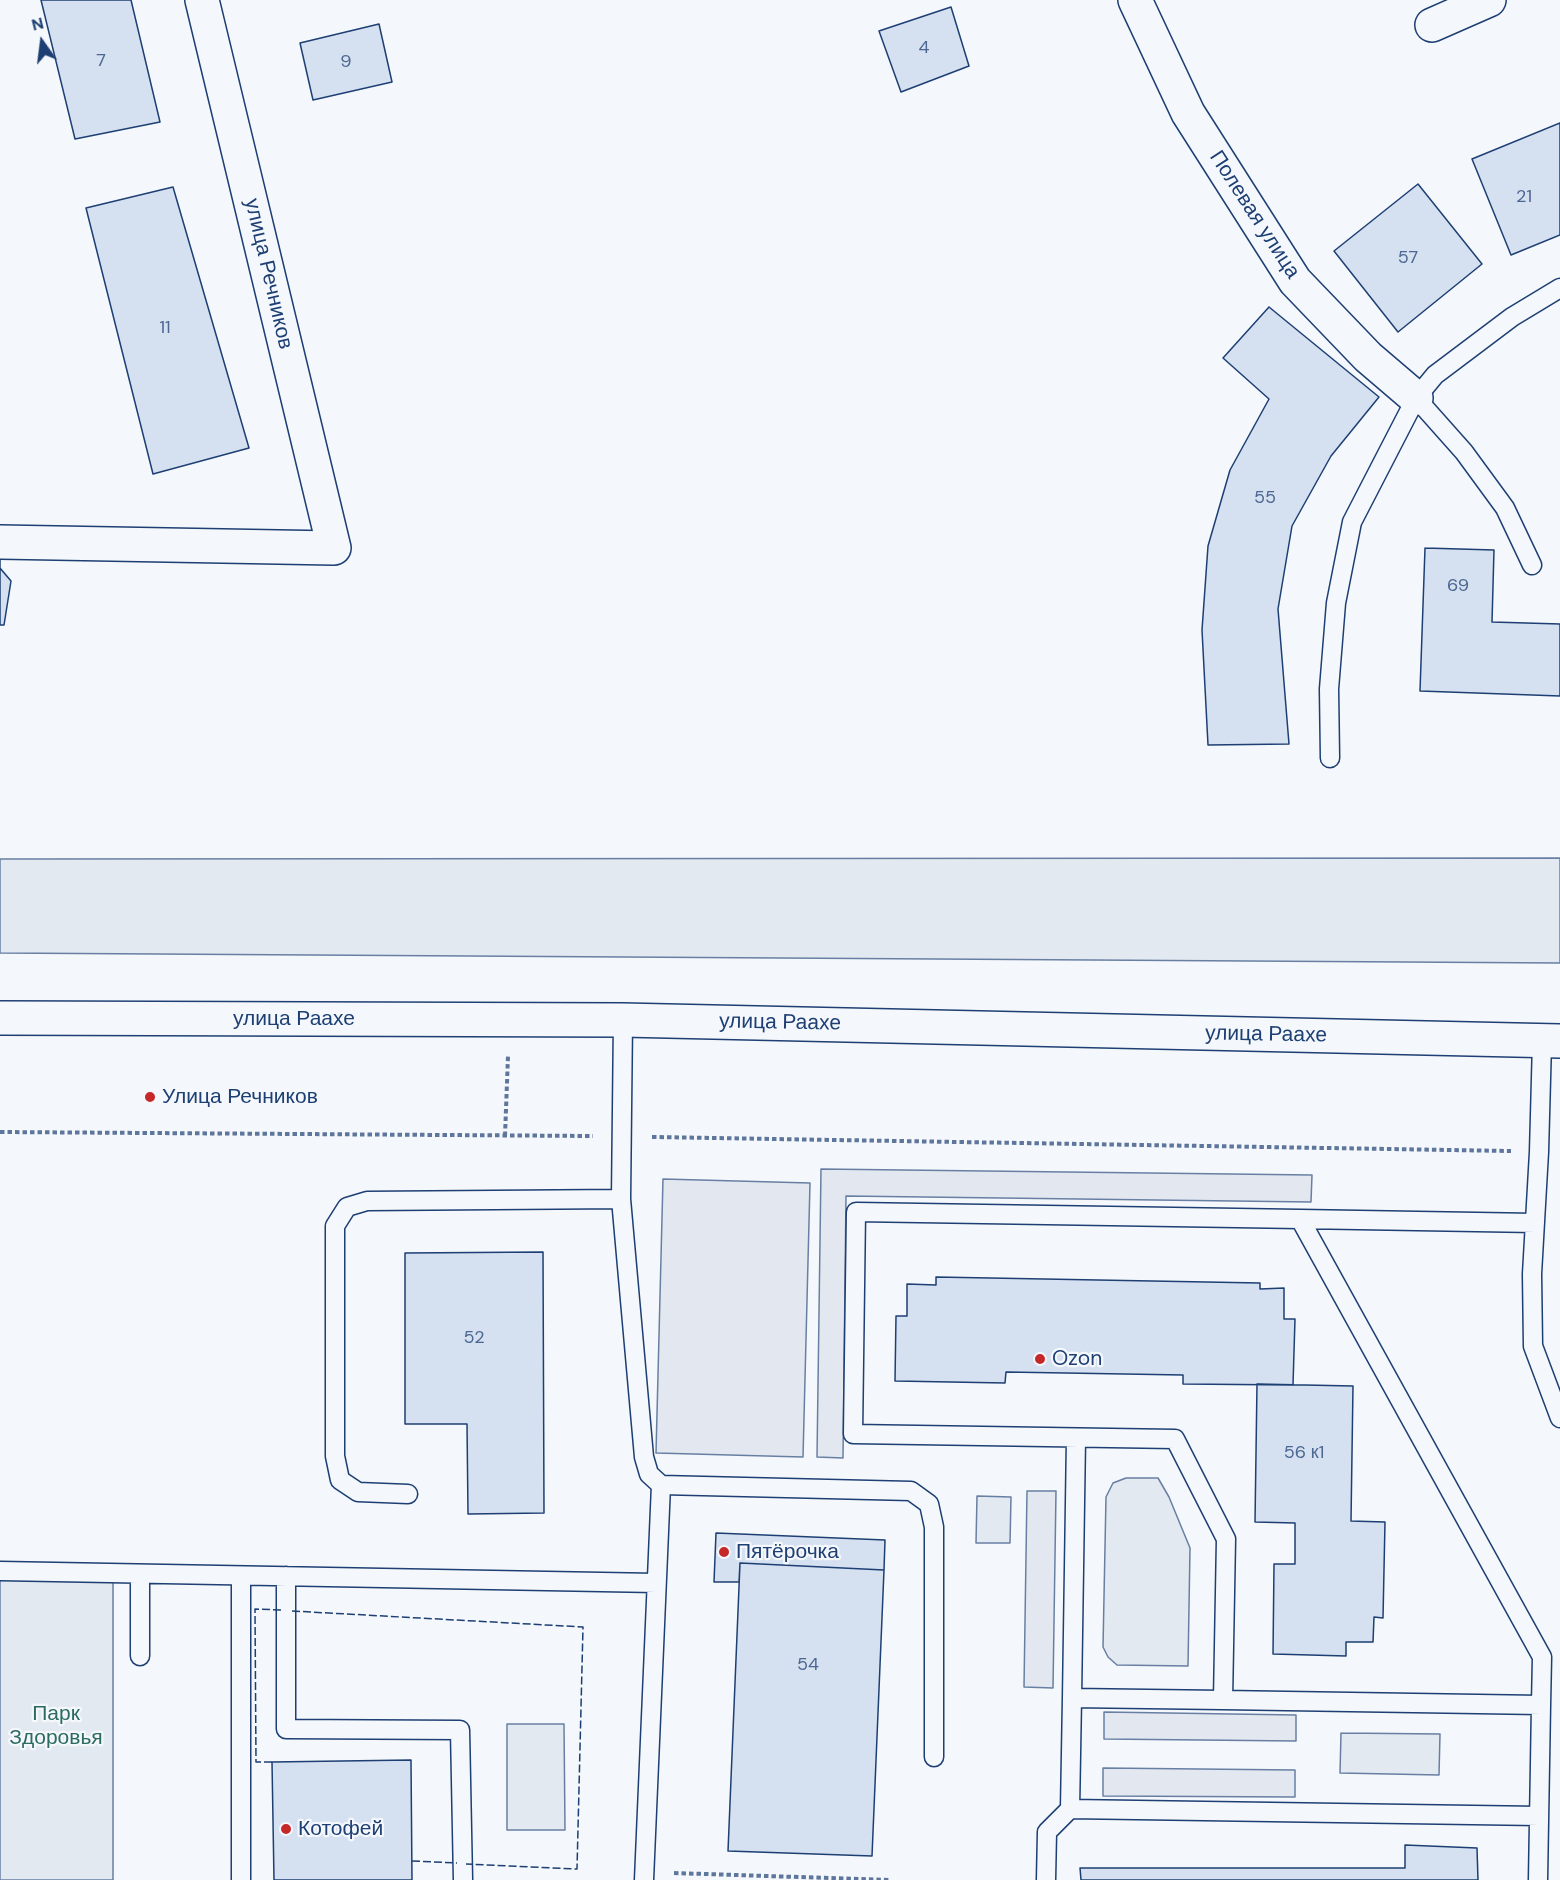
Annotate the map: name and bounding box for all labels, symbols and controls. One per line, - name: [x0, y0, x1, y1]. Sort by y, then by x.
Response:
- north arrow: [12, 12, 72, 72]
- text: N: [29, 12, 46, 36]
- house number: 4: [919, 37, 929, 59]
- house number: 7: [96, 50, 106, 72]
- house number: 9: [340, 51, 352, 73]
- street label: Полевая улица: [1203, 146, 1305, 284]
- house number: 21: [1516, 186, 1532, 208]
- street label: улица Речников: [238, 196, 298, 352]
- house number: 57: [1398, 247, 1418, 269]
- house number: 11: [159, 317, 171, 339]
- house number: 55: [1254, 487, 1276, 509]
- house number: 69: [1447, 575, 1469, 597]
- street label: улица Раахе: [233, 1006, 355, 1032]
- street label: улица Раахе: [719, 1009, 841, 1037]
- street label: улица Раахе: [1205, 1021, 1327, 1049]
- place label: Улица Речников: [162, 1084, 318, 1110]
- marker: Улица Речников: [143, 1090, 157, 1104]
- house number: 52: [463, 1327, 485, 1349]
- place label: Ozon: [1052, 1346, 1102, 1372]
- marker: Ozon: [1033, 1352, 1047, 1366]
- house number: 56 к1: [1284, 1442, 1324, 1464]
- place label: Пятёрочка: [736, 1539, 839, 1565]
- marker: Пятёрочка: [717, 1545, 731, 1559]
- house number: 54: [797, 1654, 819, 1676]
- park label: Парк Здоровья: [9, 1701, 103, 1751]
- place label: Котофей: [298, 1816, 383, 1842]
- marker: Котофей: [279, 1822, 293, 1836]

